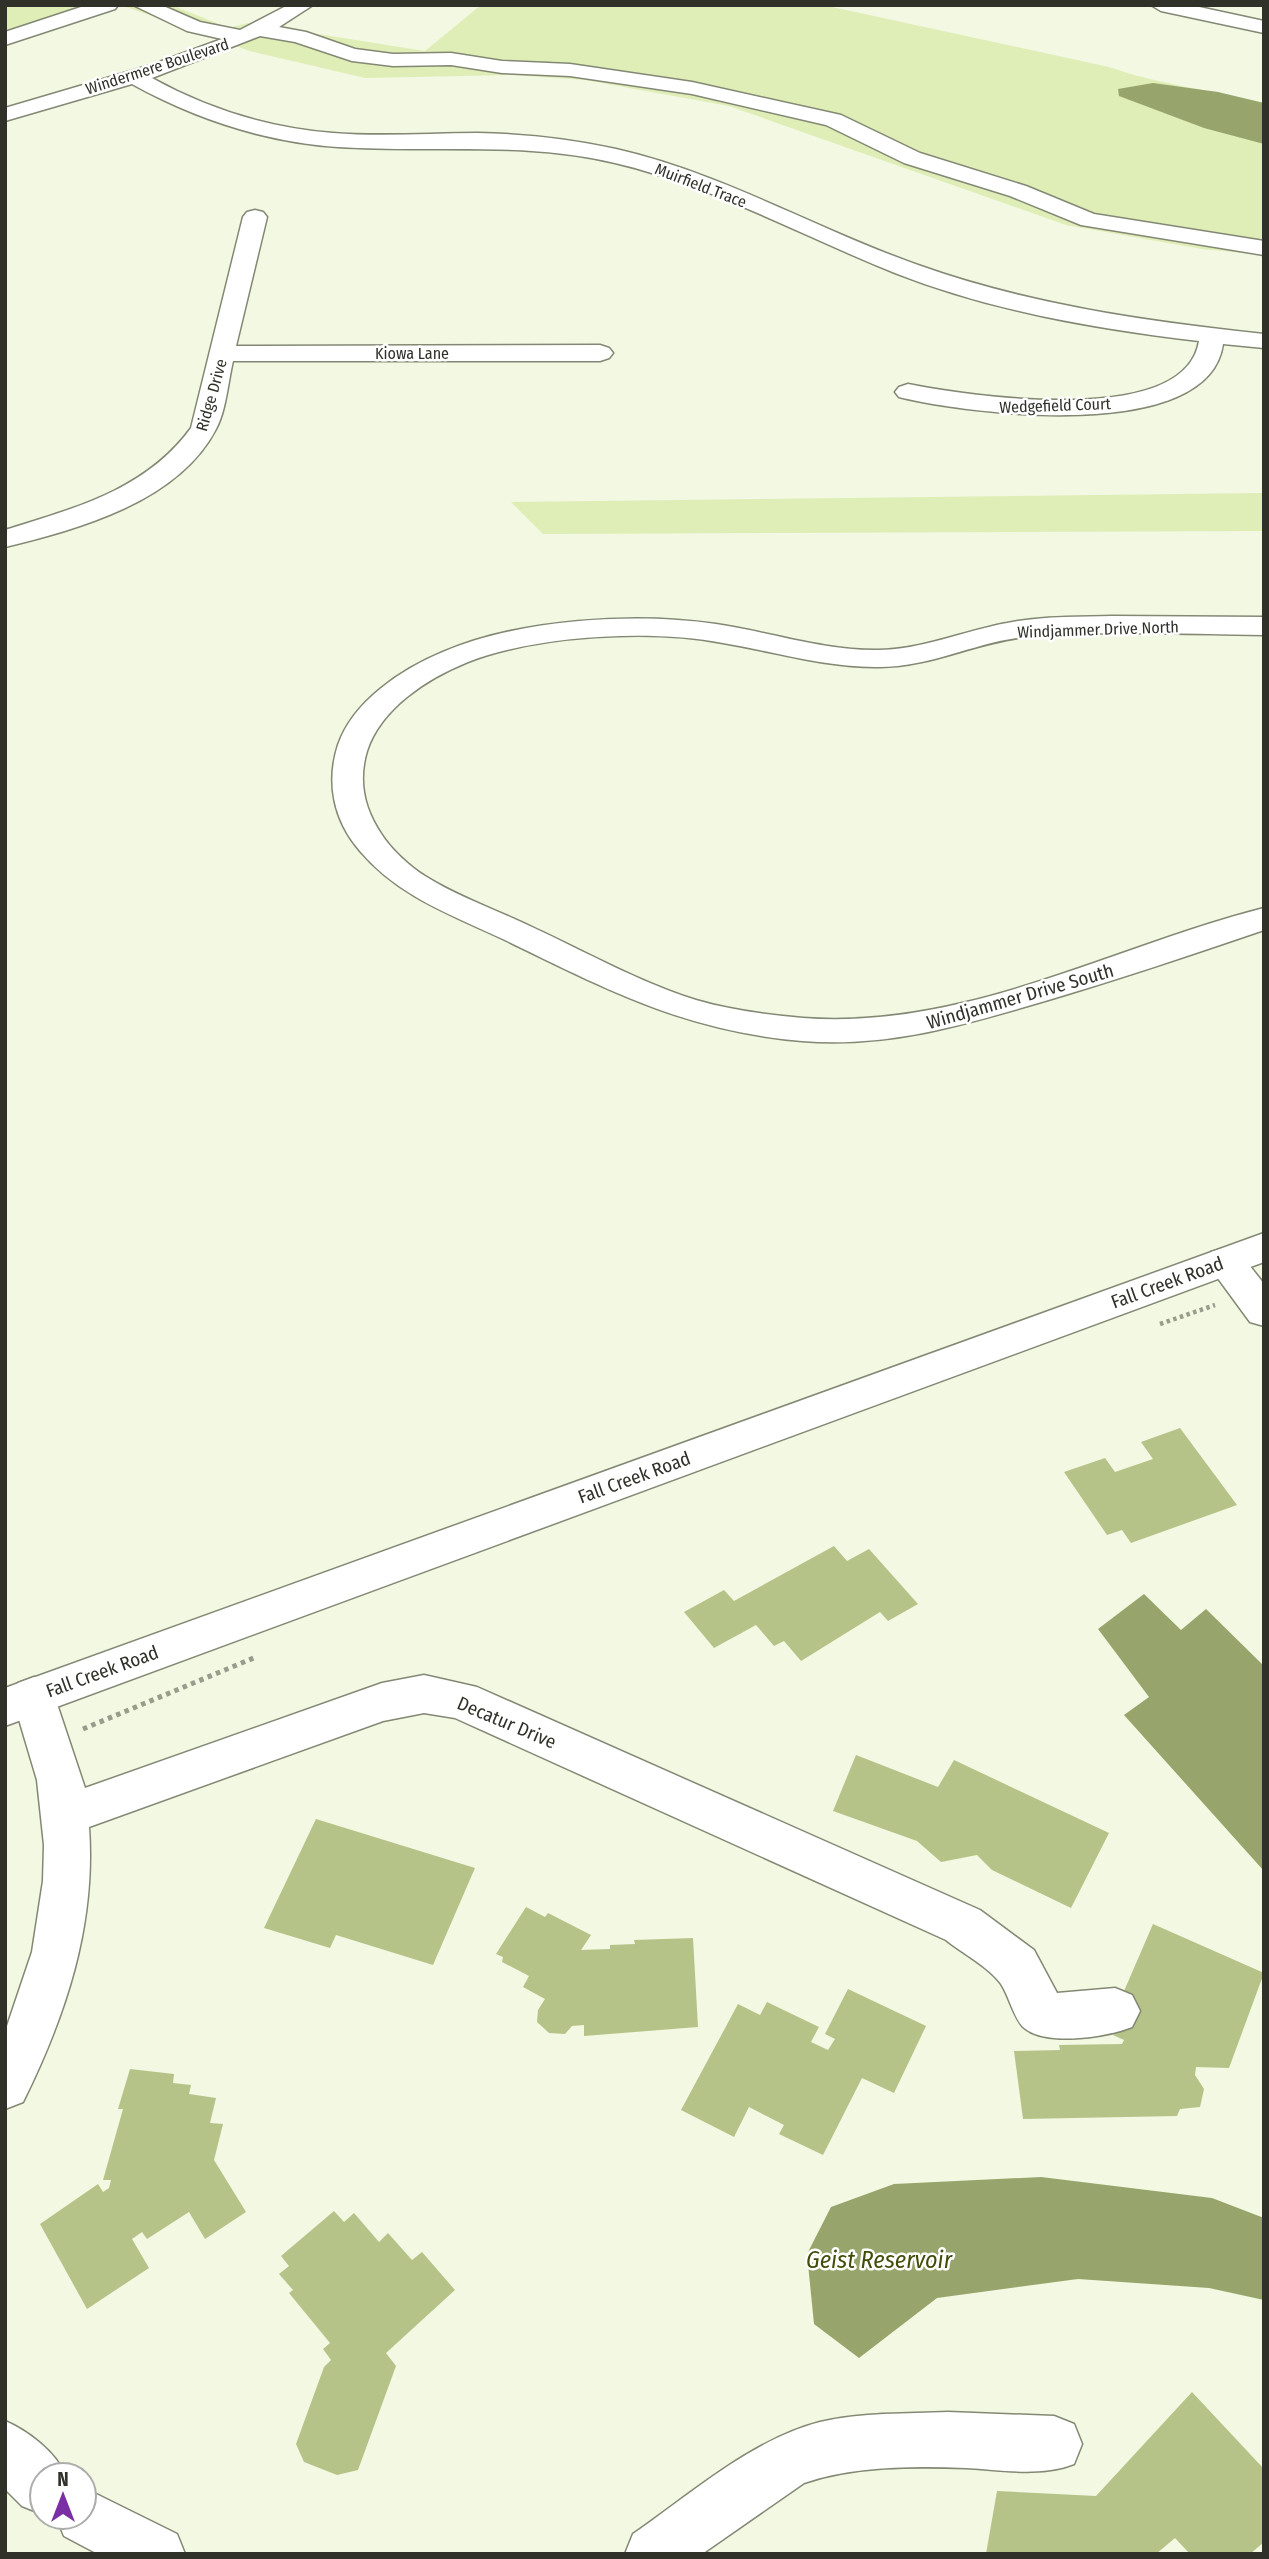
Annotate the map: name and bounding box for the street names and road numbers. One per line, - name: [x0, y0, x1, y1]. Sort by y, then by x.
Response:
- street label: Windermere Boulevard: [83, 34, 231, 99]
- street label: Muirfield Trace: [652, 159, 749, 212]
- street label: Kiowa Lane: [375, 344, 449, 363]
- street label: Ridge Drive: [192, 357, 231, 433]
- street label: Wedgefield Court: [999, 394, 1112, 417]
- street label: Windjammer Drive North: [1017, 617, 1179, 642]
- street label: Windjammer Drive South: [924, 959, 1116, 1034]
- street label: Fall Creek Road: [1108, 1252, 1226, 1313]
- street label: Fall Creek Road: [575, 1447, 693, 1508]
- street label: Fall Creek Road: [43, 1641, 161, 1702]
- street label: Decatur Drive: [454, 1691, 560, 1754]

